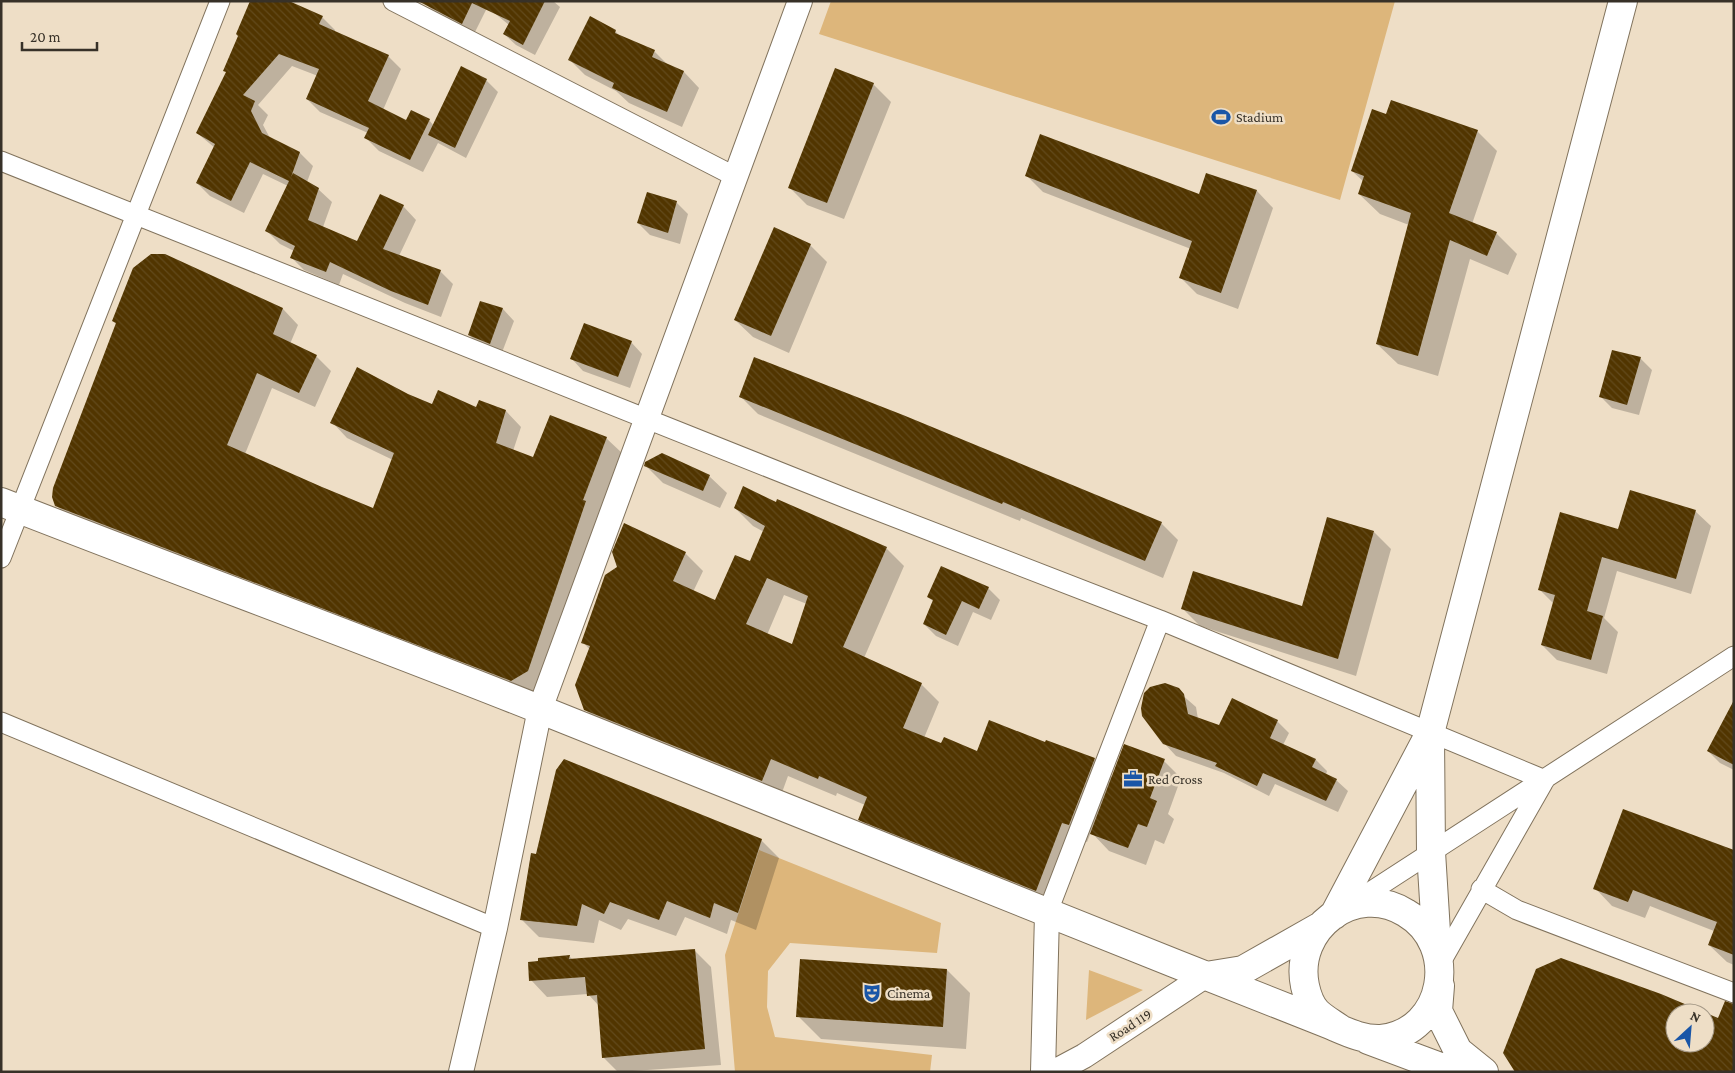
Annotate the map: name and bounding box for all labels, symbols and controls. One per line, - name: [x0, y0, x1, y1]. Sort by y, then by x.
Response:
- scale bar: [22, 20, 98, 52]
- text: 20 m: [30, 29, 61, 45]
- sports icon: Stadium: [1210, 106, 1232, 128]
- place label: Stadium: [1236, 109, 1283, 125]
- office icon: Red Cross: [1122, 768, 1144, 790]
- place label: Red Cross: [1148, 771, 1203, 787]
- theatre icon: Cinema: [861, 982, 883, 1004]
- place label: Cinema: [887, 985, 931, 1001]
- north arrow: [1665, 1003, 1715, 1053]
- street label: Road 119: [1106, 1005, 1154, 1045]
- text: N: [1688, 1007, 1704, 1026]

